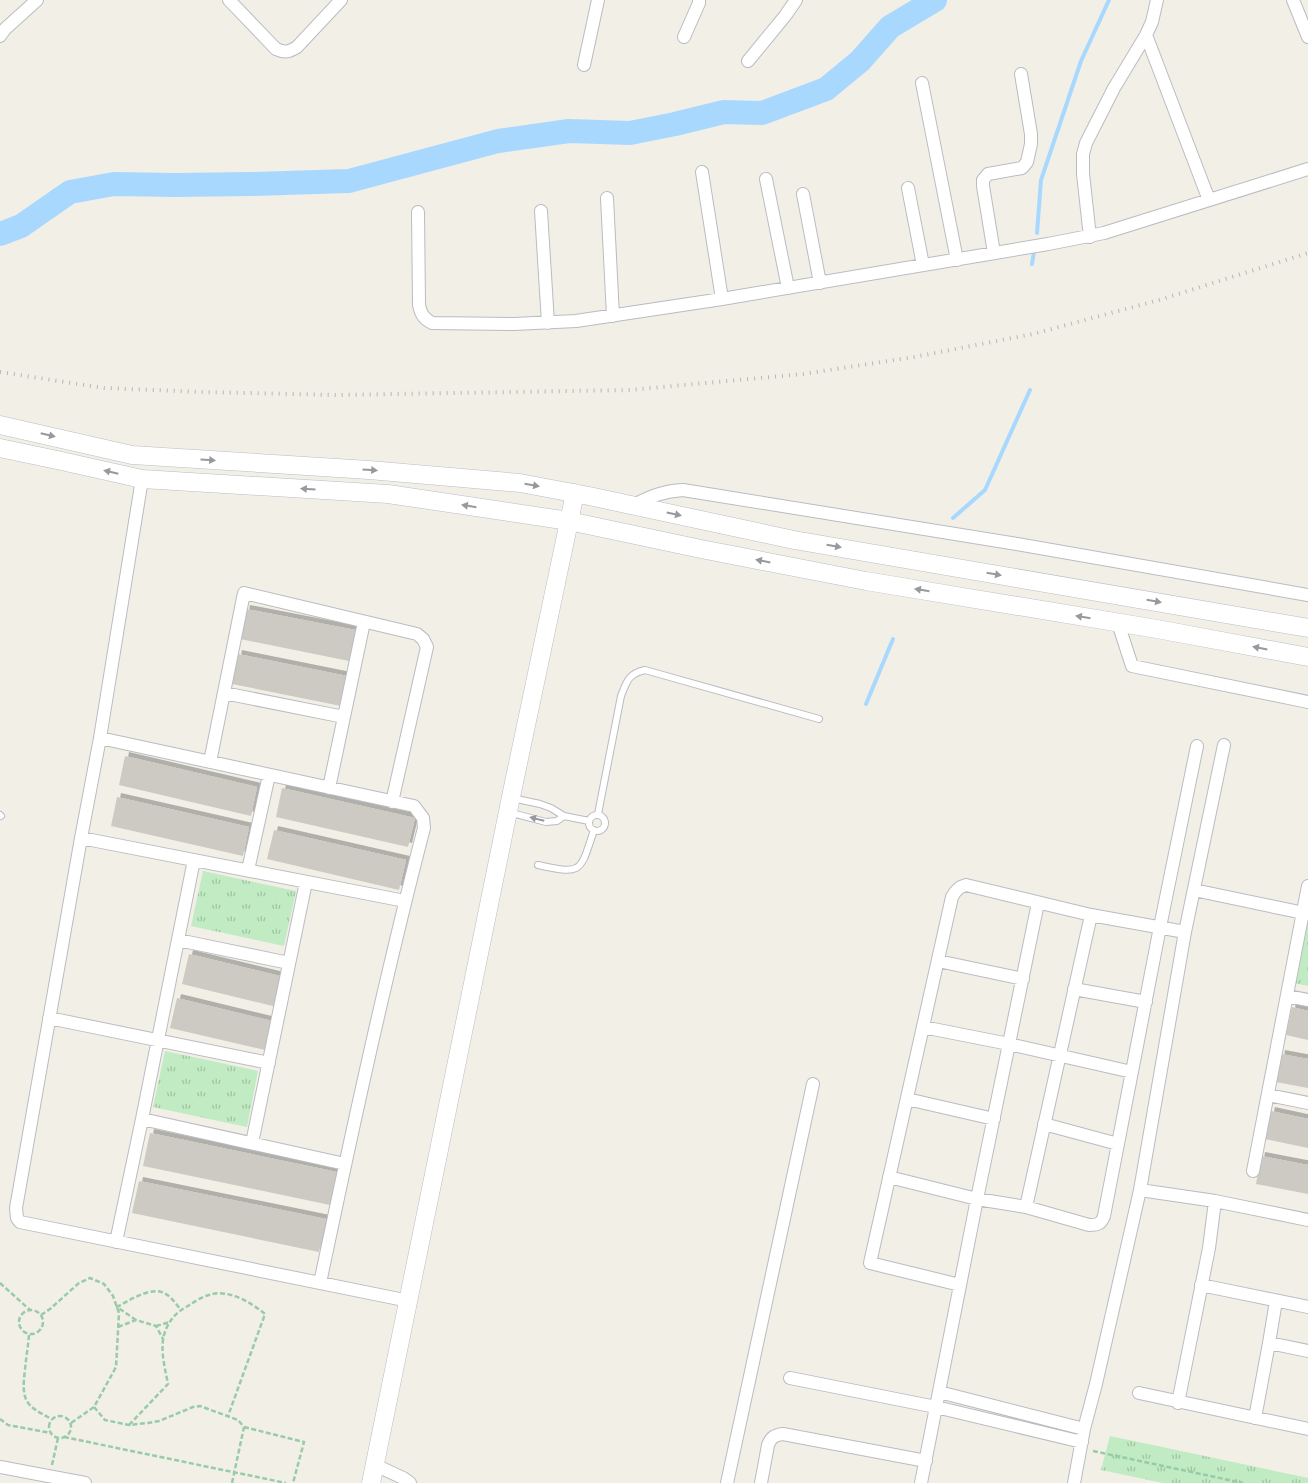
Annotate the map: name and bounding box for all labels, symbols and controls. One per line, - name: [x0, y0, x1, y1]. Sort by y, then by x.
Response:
- one-way arrow: [40, 432, 56, 440]
- one-way arrow: [200, 456, 216, 464]
- one-way arrow: [362, 466, 378, 474]
- one-way arrow: [104, 468, 119, 476]
- one-way arrow: [524, 482, 540, 490]
- one-way arrow: [300, 485, 316, 493]
- one-way arrow: [461, 502, 477, 510]
- one-way arrow: [667, 510, 682, 518]
- one-way arrow: [826, 543, 842, 551]
- one-way arrow: [755, 557, 770, 565]
- one-way arrow: [986, 570, 1002, 578]
- one-way arrow: [914, 586, 930, 594]
- one-way arrow: [1146, 598, 1162, 606]
- one-way arrow: [1074, 612, 1090, 620]
- one-way arrow: [1252, 643, 1268, 651]
- one-way arrow: [529, 815, 544, 823]

